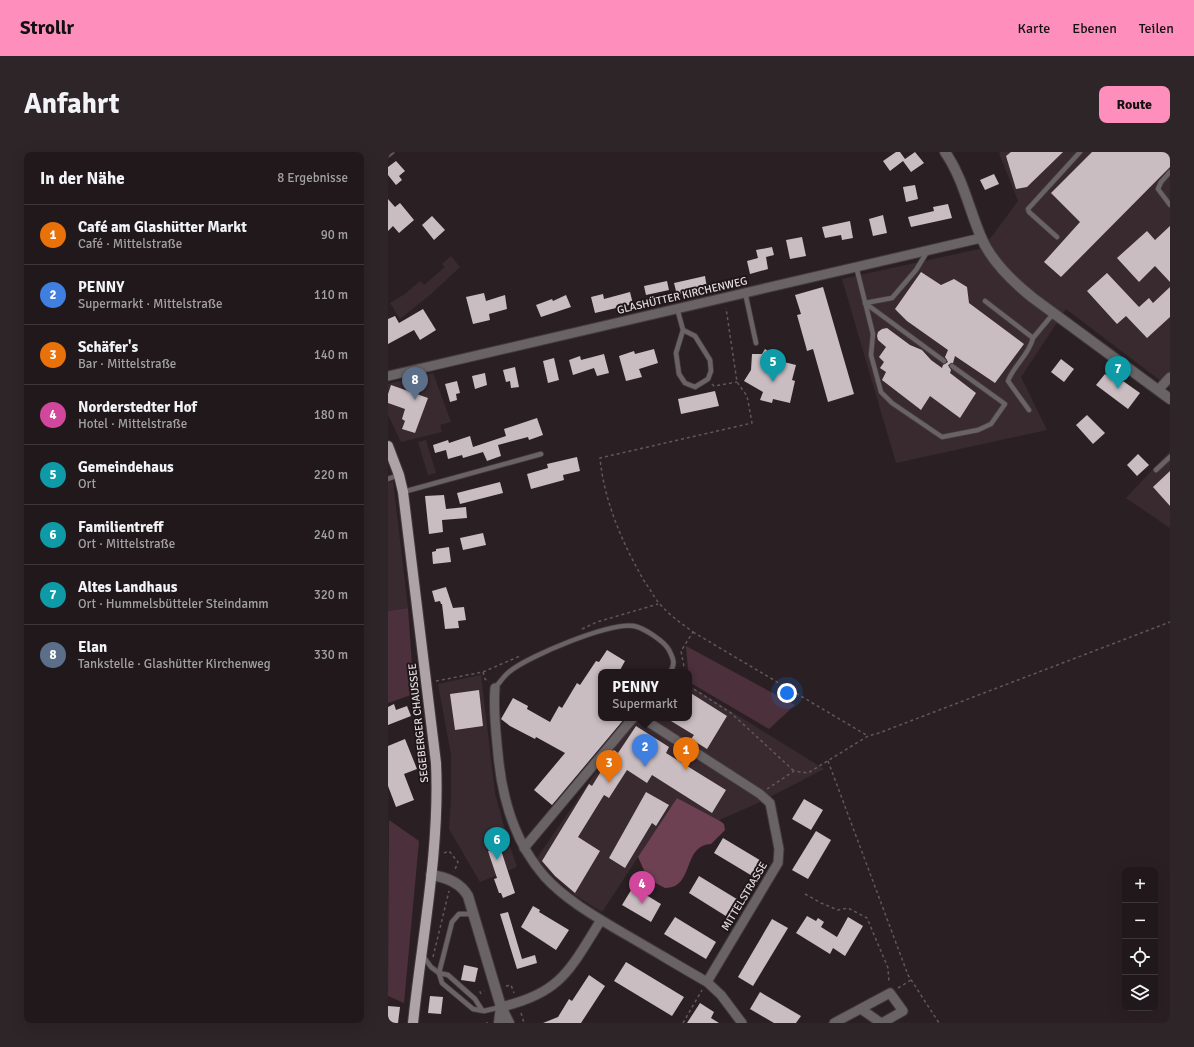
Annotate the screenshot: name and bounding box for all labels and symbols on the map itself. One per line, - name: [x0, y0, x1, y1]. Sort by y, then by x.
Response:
- street label: GLASHÜTTER KIRCHENWEG: [615, 273, 749, 317]
- pin: 5: [760, 349, 786, 382]
- pin: 7: [1105, 356, 1131, 389]
- pin: 8: [402, 367, 428, 400]
- street label: SEGEBERGER CHAUSSEE: [406, 663, 431, 783]
- your location: [777, 683, 797, 703]
- pin: 2: [632, 734, 658, 767]
- pin: 1: [673, 737, 699, 770]
- pin: 3: [596, 750, 622, 783]
- pin: 6: [484, 827, 510, 860]
- street label: MITTELSTRASSE: [719, 859, 770, 933]
- pin: 4: [629, 871, 655, 904]

